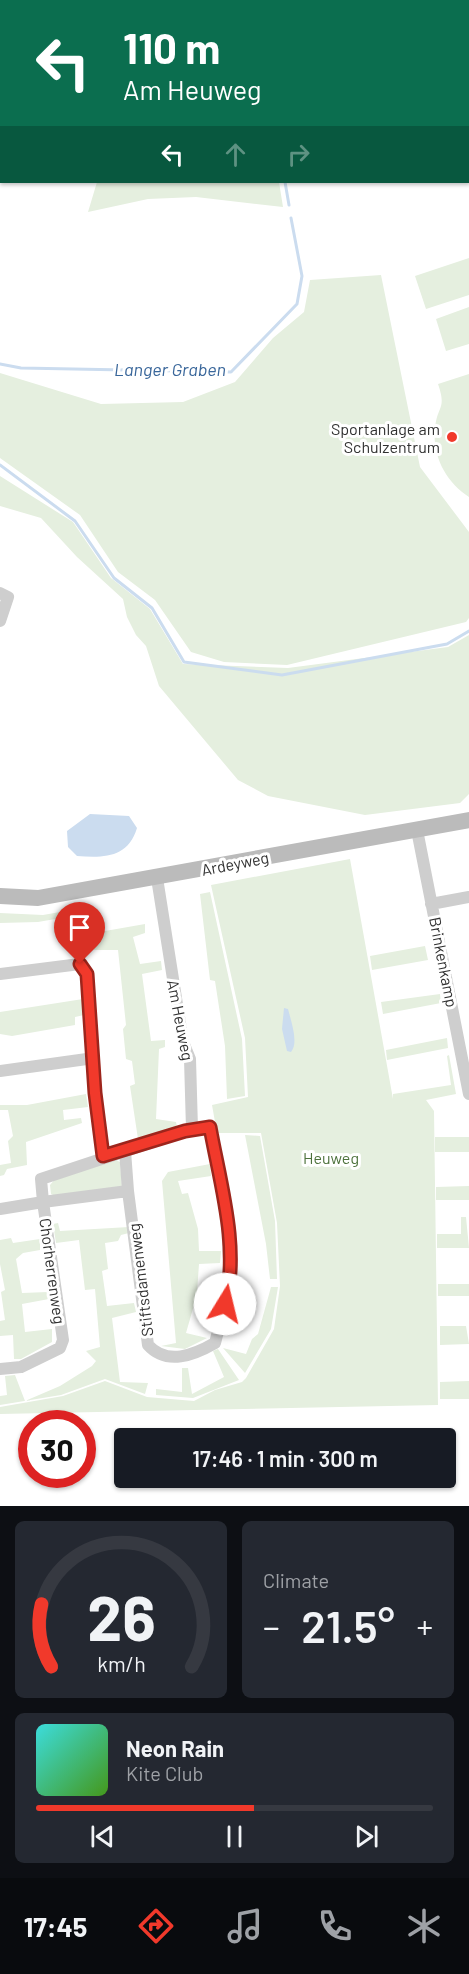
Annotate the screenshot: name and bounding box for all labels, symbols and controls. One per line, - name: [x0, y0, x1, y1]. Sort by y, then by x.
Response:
- text: 110 m: [123, 22, 220, 72]
- icon: left: [24, 24, 102, 102]
- text: Am Heuweg: [123, 73, 261, 105]
- icon: left: [156, 138, 189, 171]
- icon: ahead: [219, 138, 252, 171]
- icon: right: [282, 138, 315, 171]
- water label: Langer Graben: [114, 358, 226, 380]
- place label: Sportanlage am Schulzentrum: [331, 419, 440, 456]
- marker: Sportanlage am Schulzentrum: [445, 430, 459, 444]
- street label: Ardeyweg: [200, 847, 270, 879]
- pin: [54, 902, 105, 964]
- icon: arrive: [63, 911, 96, 944]
- street label: Brinkenkamp: [426, 915, 462, 1009]
- street label: Am Heuweg: [164, 978, 198, 1062]
- park label: Heuweg: [303, 1148, 359, 1167]
- street label: Chorherrenweg: [36, 1217, 70, 1325]
- street label: Stiftsdamenweg: [124, 1222, 156, 1338]
- position arrow: [193, 1272, 257, 1336]
- speed limit sign: 30: [18, 1410, 96, 1488]
- text: 17:46 · 1 min · 300 m: [192, 1445, 378, 1471]
- text: Climate: [263, 1568, 329, 1592]
- text: 26: [87, 1579, 155, 1653]
- text: 21.5°: [301, 1598, 395, 1652]
- text: −: [263, 1606, 280, 1646]
- text: +: [416, 1606, 433, 1646]
- text: km/h: [97, 1651, 145, 1676]
- text: Neon Rain: [126, 1735, 224, 1761]
- text: Kite Club: [126, 1761, 203, 1785]
- icon: previous: [86, 1820, 119, 1853]
- icon: pause: [218, 1820, 251, 1853]
- icon: next: [350, 1820, 383, 1853]
- icon: directions: [135, 1905, 177, 1947]
- icon: music: [224, 1905, 266, 1947]
- icon: phone: [314, 1905, 356, 1947]
- icon: climate: [403, 1905, 445, 1947]
- text: 17:45: [24, 1910, 87, 1942]

